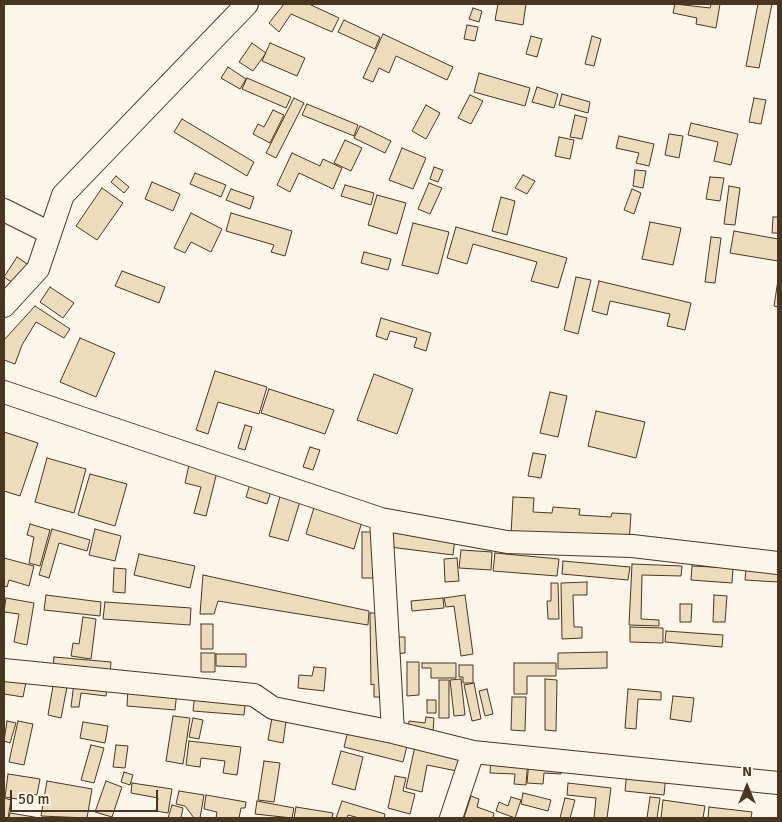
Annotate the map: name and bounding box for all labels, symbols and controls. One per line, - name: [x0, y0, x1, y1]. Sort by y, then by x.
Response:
- north arrow: [722, 762, 772, 812]
- text: N: [742, 763, 752, 780]
- scale bar: [12, 780, 160, 812]
- text: 50 m: [18, 790, 49, 808]

